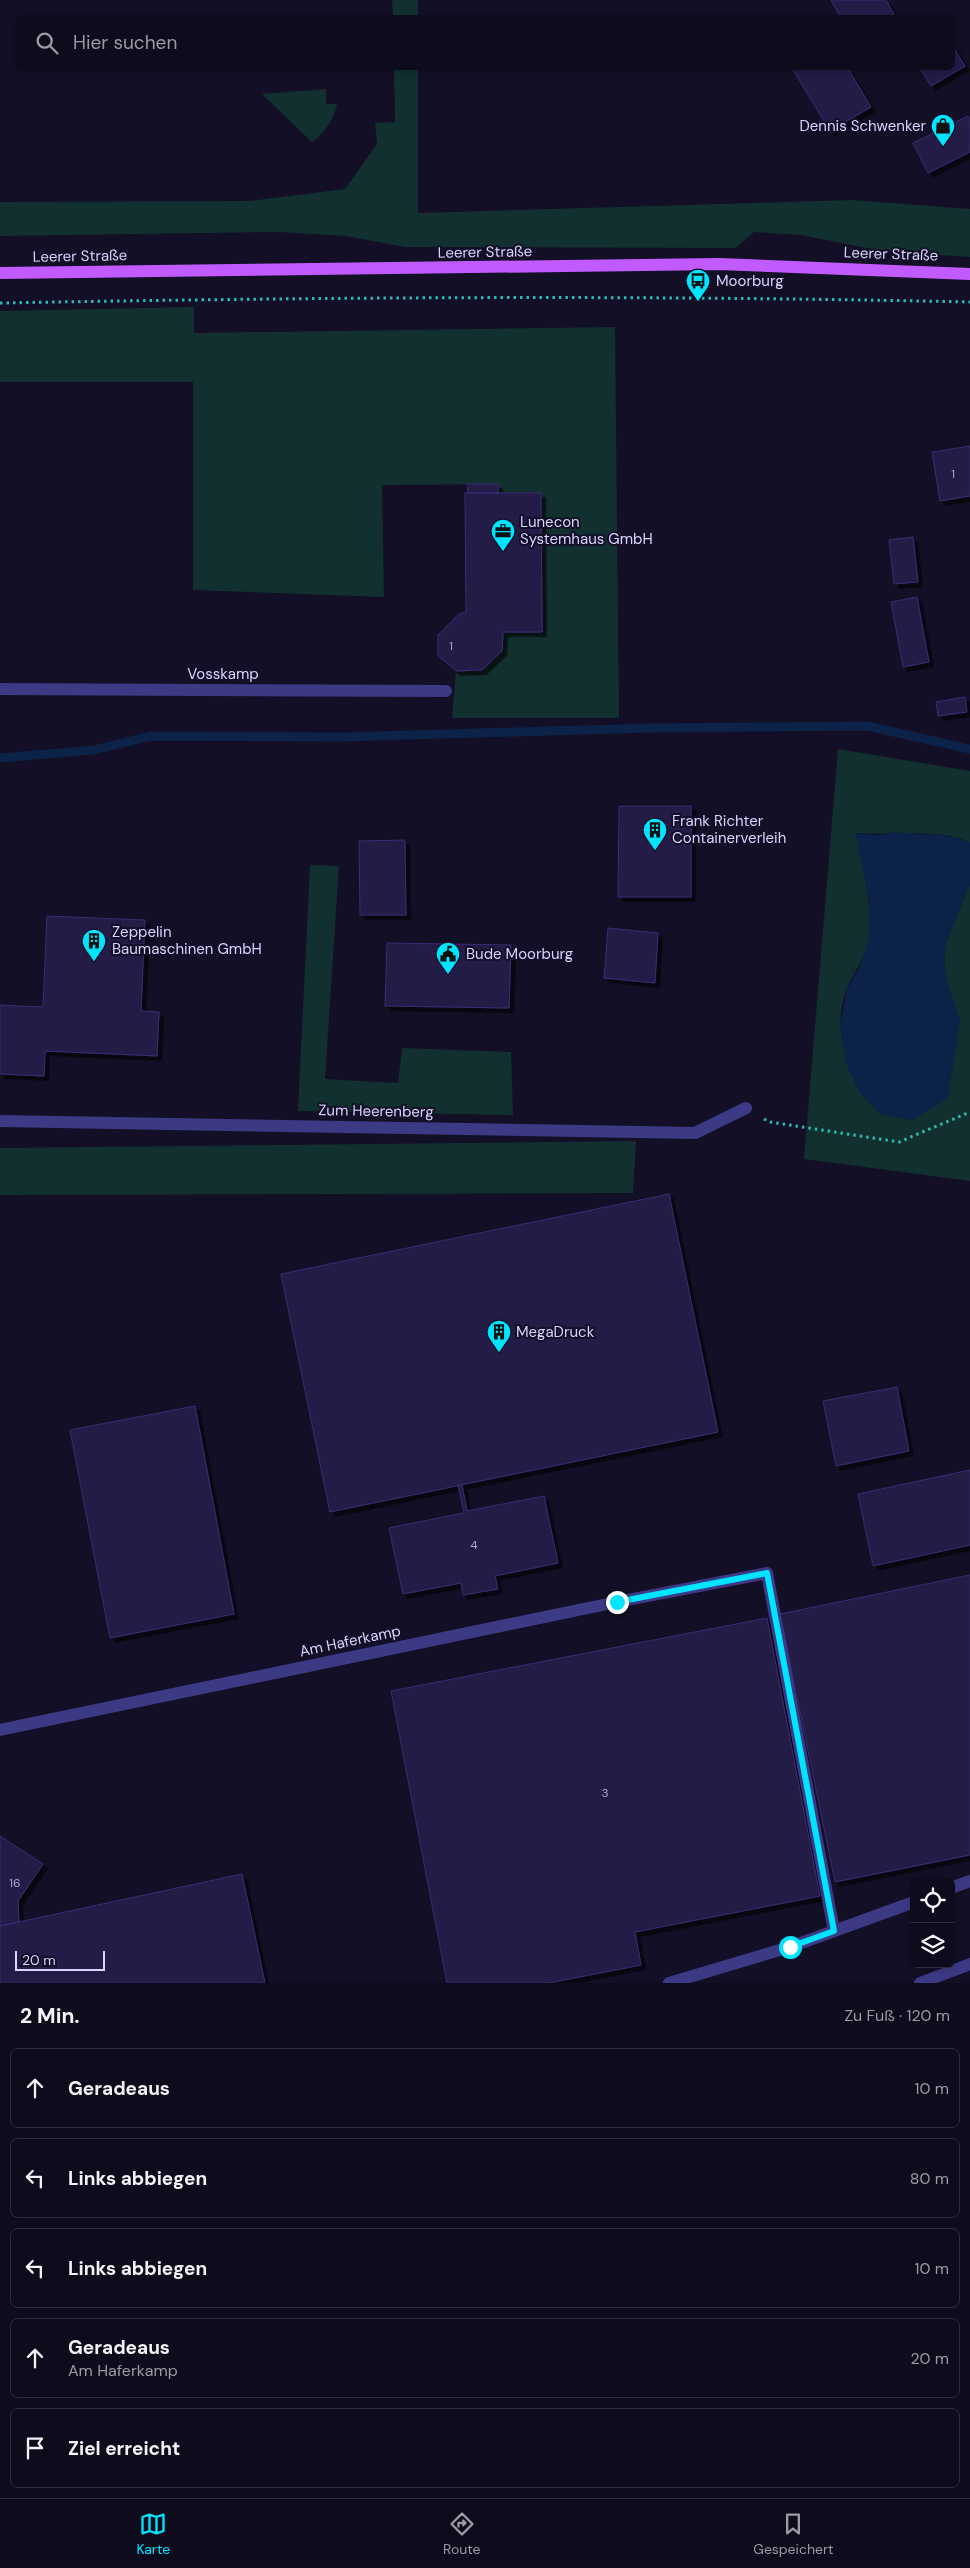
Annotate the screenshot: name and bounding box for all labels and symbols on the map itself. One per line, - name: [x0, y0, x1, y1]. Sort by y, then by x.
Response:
- shop icon: Dennis Schwenker: [930, 113, 956, 147]
- place label: Dennis Schwenker: [800, 116, 926, 136]
- street label: Leerer Straße: [438, 241, 532, 263]
- street label: Leerer Straße: [843, 242, 939, 266]
- street label: Leerer Straße: [33, 245, 127, 267]
- bus stop icon: Moorburg: [685, 268, 711, 302]
- place label: Moorburg: [716, 271, 784, 291]
- house number: 1: [951, 466, 955, 482]
- place label: Lunecon Systemhaus GmbH: [520, 512, 653, 549]
- office icon: Lunecon Systemhaus GmbH: [490, 518, 516, 552]
- house number: 1: [449, 638, 453, 654]
- street label: Vosskamp: [187, 664, 259, 684]
- place label: Frank Richter Containerverleih: [672, 811, 786, 848]
- building icon: Frank Richter Containerverleih: [642, 817, 668, 851]
- place label: Zeppelin Baumaschinen GmbH: [112, 922, 262, 959]
- building icon: Zeppelin Baumaschinen GmbH: [81, 928, 107, 962]
- public building icon: Bude Moorburg: [435, 941, 461, 975]
- place label: Bude Moorburg: [466, 944, 573, 964]
- street label: Zum Heerenberg: [318, 1100, 434, 1122]
- building icon: MegaDruck: [486, 1319, 512, 1353]
- place label: MegaDruck: [516, 1322, 595, 1342]
- house number: 4: [470, 1537, 478, 1553]
- route end: [606, 1591, 629, 1614]
- street label: Am Haferkamp: [298, 1621, 402, 1661]
- house number: 3: [601, 1785, 609, 1801]
- house number: 16: [9, 1875, 21, 1891]
- route start: [779, 1936, 802, 1959]
- scale bar: [15, 1948, 105, 1971]

